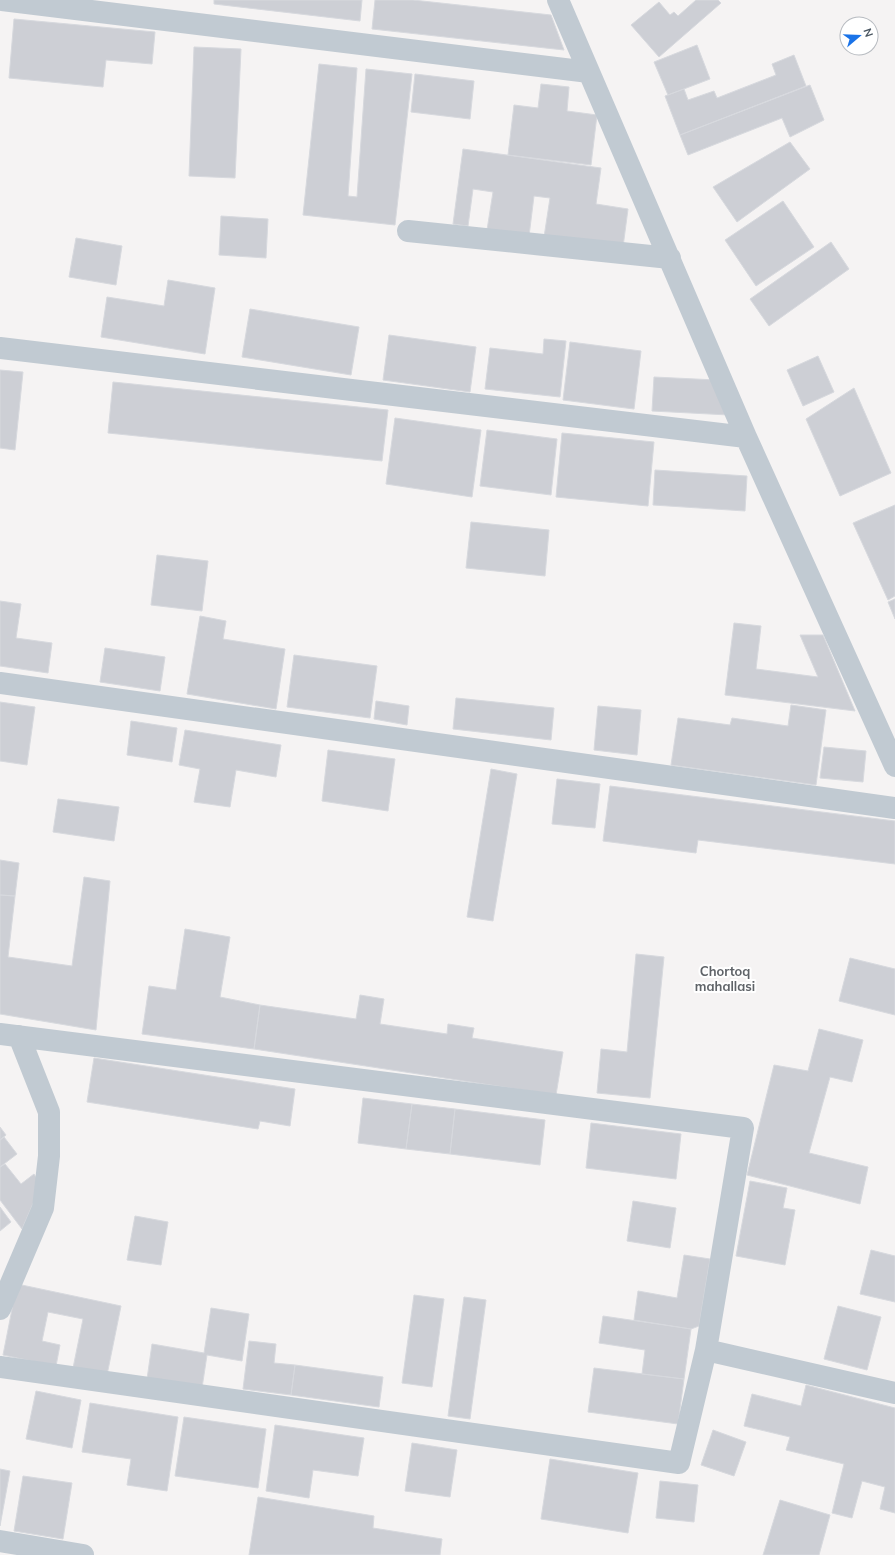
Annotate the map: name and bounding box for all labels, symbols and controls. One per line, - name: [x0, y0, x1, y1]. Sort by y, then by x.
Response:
- north arrow: [839, 16, 879, 56]
- text: N: [860, 27, 876, 39]
- district label: Chortoq mahallasi: [695, 963, 755, 994]

